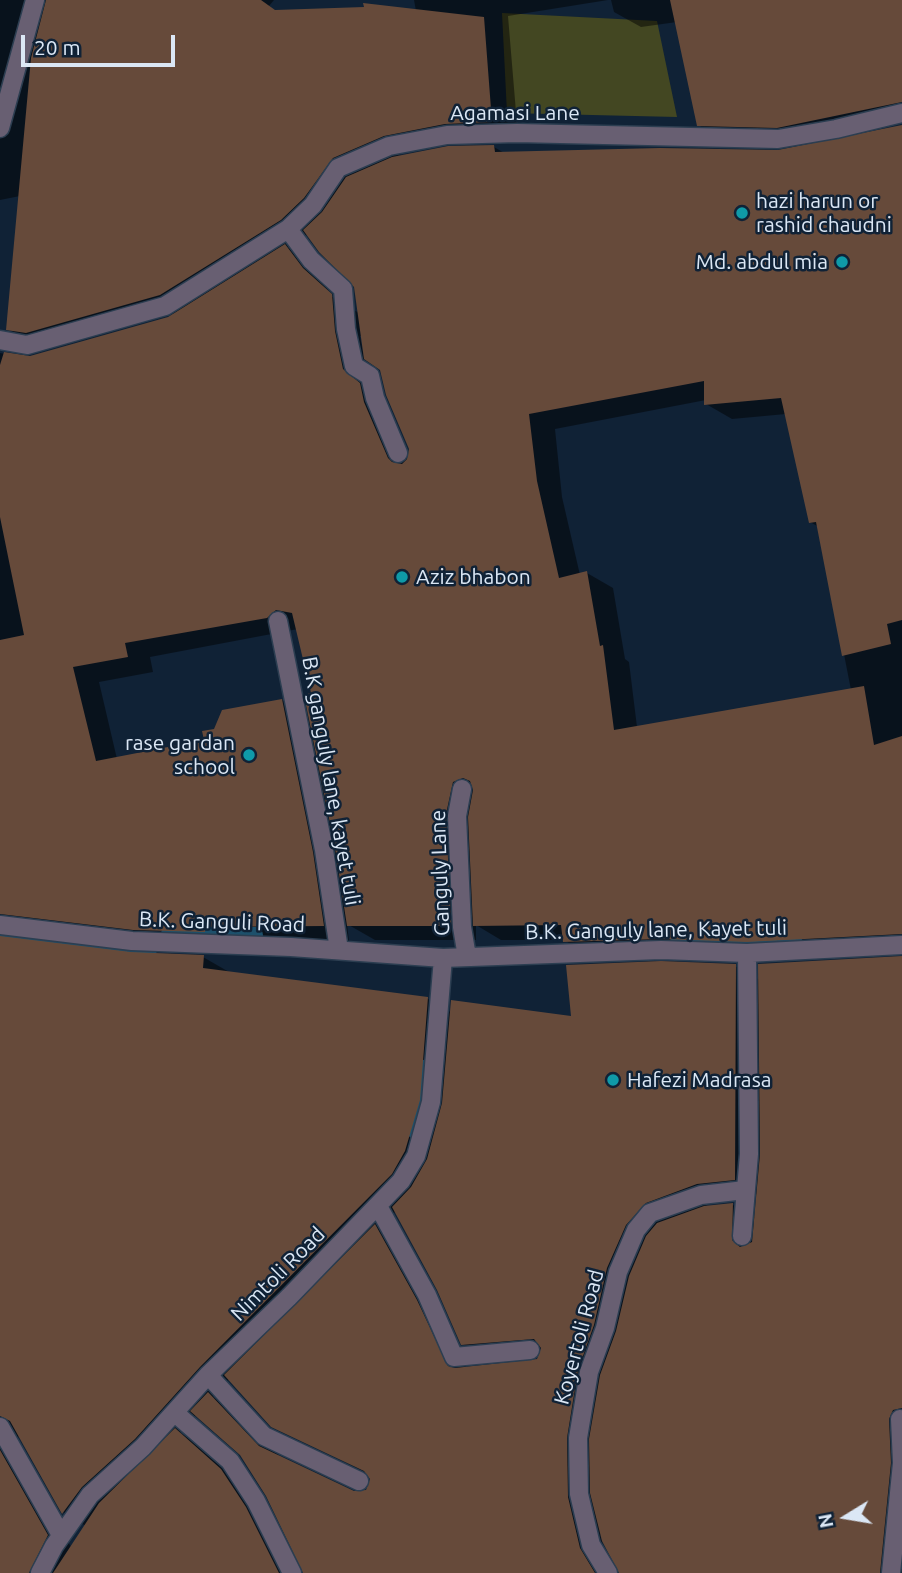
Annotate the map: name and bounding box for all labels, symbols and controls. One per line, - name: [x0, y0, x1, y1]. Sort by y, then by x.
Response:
- scale bar: [24, 21, 178, 65]
- text: 20 m: [34, 35, 81, 59]
- street label: Agamasi Lane: [450, 100, 580, 126]
- place label: hazi harun or rashid chaudni: [756, 188, 892, 238]
- marker: hazi harun or rashid chaudni: [734, 205, 750, 221]
- place label: Md. abdul mia: [696, 249, 828, 275]
- marker: Md. abdul mia: [834, 254, 850, 270]
- place label: Aziz bhabon: [416, 564, 531, 590]
- marker: Aziz bhabon: [394, 569, 410, 585]
- street label: B.K ganguly lane, kayet tuli: [297, 655, 365, 907]
- place label: rase gardan school: [125, 730, 235, 780]
- marker: rase gardan school: [241, 747, 257, 763]
- street label: Ganguly Lane: [425, 809, 455, 937]
- street label: B.K. Ganguli Road: [138, 907, 306, 937]
- street label: B.K. Ganguly lane, Kayet tuli: [525, 915, 787, 945]
- place label: Hafezi Madrasa: [627, 1067, 772, 1093]
- marker: Hafezi Madrasa: [605, 1072, 621, 1088]
- street label: Nimtoli Road: [226, 1222, 330, 1326]
- street label: Koyertoli Road: [549, 1267, 609, 1407]
- north arrow: [811, 1482, 881, 1552]
- text: N: [813, 1512, 838, 1530]

